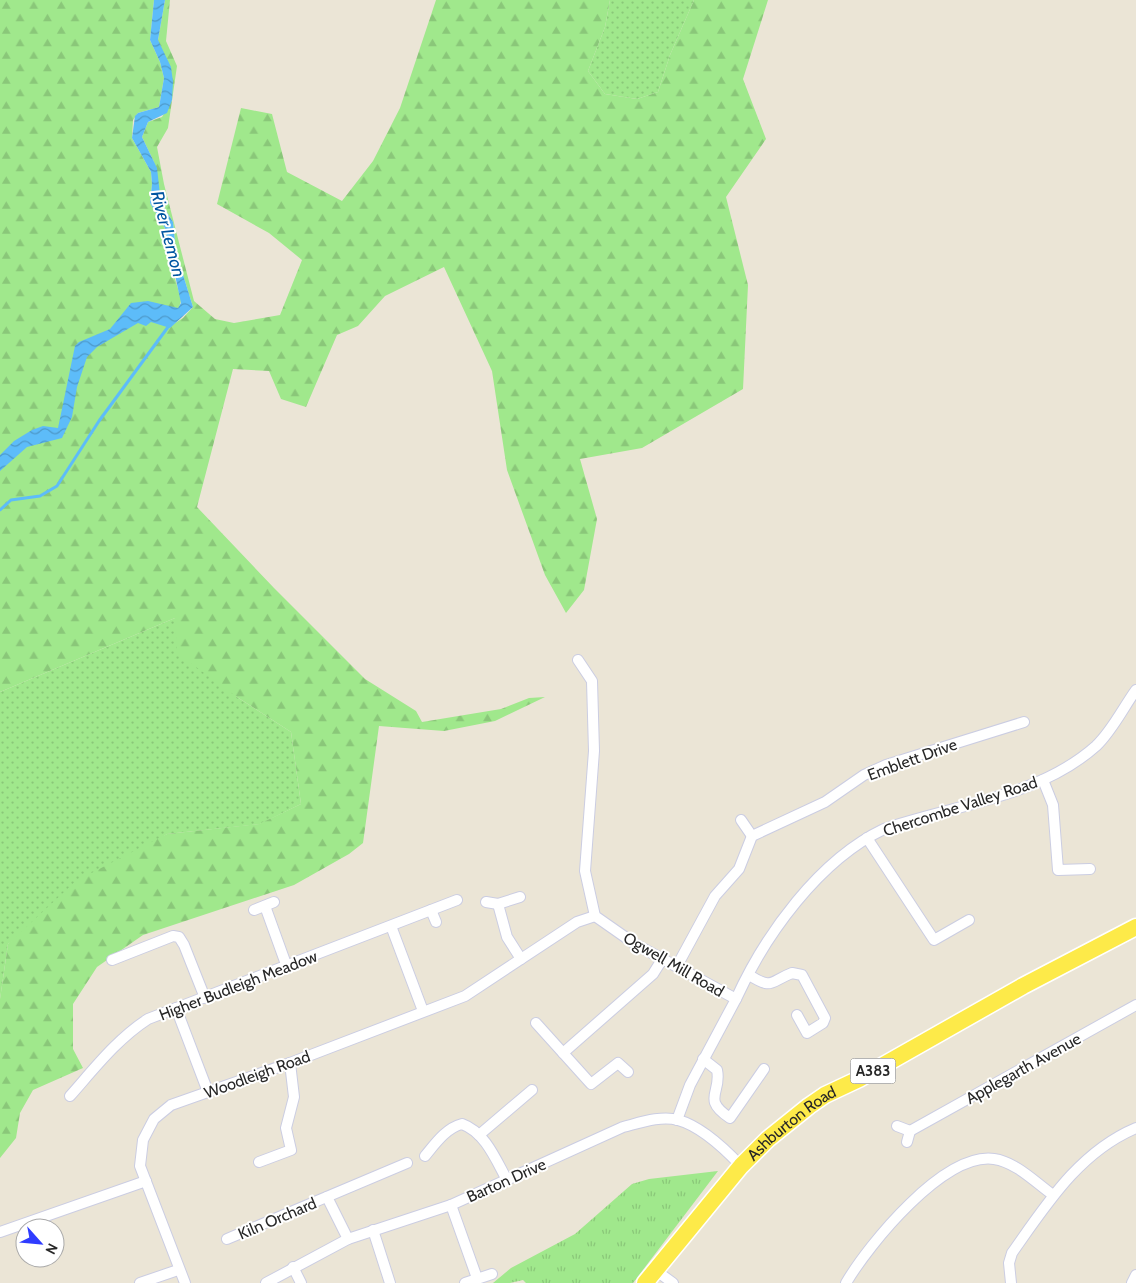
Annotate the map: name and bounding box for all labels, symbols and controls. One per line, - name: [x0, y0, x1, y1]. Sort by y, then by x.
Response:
- water label: River Lemon: [146, 188, 190, 280]
- street label: Emblett Drive: [865, 735, 959, 784]
- street label: Chercombe Valley Road: [881, 773, 1040, 840]
- street label: Ogwell Mill Road: [620, 928, 727, 1001]
- street label: Higher Budleigh Meadow: [156, 946, 320, 1024]
- street label: Applegarth Avenue: [962, 1029, 1084, 1108]
- street label: Woodleigh Road: [202, 1047, 313, 1102]
- road number: A383: [850, 1058, 896, 1084]
- street label: Ashburton Road: [743, 1082, 839, 1164]
- street label: Barton Drive: [464, 1155, 549, 1206]
- street label: Kiln Orchard: [235, 1193, 319, 1244]
- north arrow: [15, 1218, 65, 1268]
- text: N: [41, 1240, 62, 1257]

